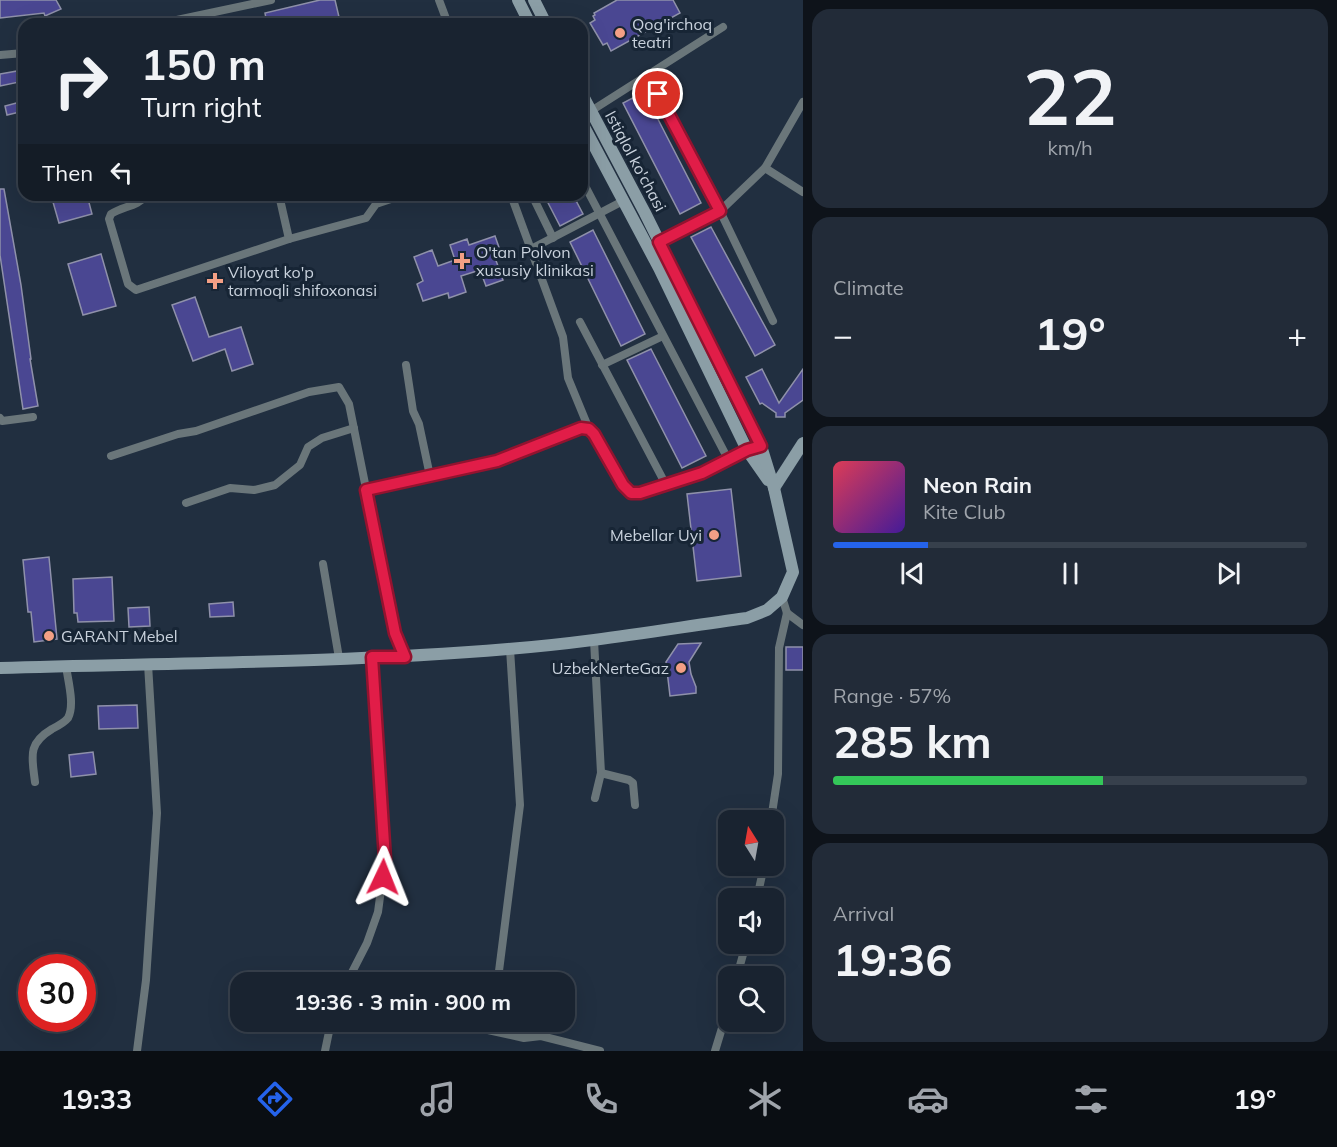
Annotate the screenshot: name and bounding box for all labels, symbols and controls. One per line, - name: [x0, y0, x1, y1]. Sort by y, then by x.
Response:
- place label: Qog'irchoq teatri: [632, 14, 712, 52]
- marker: Qog'irchoq teatri: [613, 26, 627, 40]
- text: 150 m: [141, 38, 266, 91]
- icon: right: [42, 42, 120, 120]
- text: 22: [1023, 47, 1117, 145]
- pin: [632, 68, 683, 119]
- icon: arrive: [641, 77, 674, 110]
- text: Turn right: [141, 90, 261, 124]
- street label: Istiqlol ko'chasi: [601, 107, 671, 215]
- text: km/h: [1047, 135, 1093, 160]
- icon: left: [105, 156, 138, 189]
- text: Then: [42, 159, 93, 187]
- place label: O'tan Polvon xususiy klinikasi: [476, 242, 594, 280]
- marker: O'tan Polvon xususiy klinikasi: [453, 252, 471, 270]
- place label: Viloyat ko'p tarmoqli shifoxonasi: [228, 262, 377, 300]
- marker: Viloyat ko'p tarmoqli shifoxonasi: [206, 272, 224, 290]
- text: Climate: [833, 275, 904, 300]
- text: 19°: [1034, 305, 1106, 361]
- text: −: [833, 314, 853, 355]
- text: +: [1287, 314, 1307, 355]
- text: Neon Rain: [923, 471, 1032, 499]
- text: Kite Club: [923, 499, 1005, 524]
- place label: Mebellar Uyi: [610, 525, 702, 545]
- marker: Mebellar Uyi: [707, 528, 721, 542]
- icon: previous: [896, 557, 929, 590]
- icon: pause: [1054, 557, 1087, 590]
- icon: next: [1212, 557, 1245, 590]
- place label: GARANT Mebel: [61, 626, 177, 646]
- marker: GARANT Mebel: [42, 629, 56, 643]
- place label: UzbekNerteGaz: [552, 658, 669, 678]
- marker: UzbekNerteGaz: [674, 661, 688, 675]
- text: Range · 57%: [833, 683, 951, 708]
- text: 285 km: [833, 713, 992, 769]
- north arrow: [718, 810, 784, 876]
- map controls: [718, 810, 784, 1032]
- position arrow: [351, 845, 415, 909]
- button: sound: [718, 888, 784, 954]
- text: Arrival: [833, 901, 894, 926]
- text: 19:36: [833, 931, 952, 987]
- speed limit sign: 30: [18, 954, 96, 1032]
- button: search: [718, 966, 784, 1032]
- text: 19:36 · 3 min · 900 m: [294, 988, 511, 1016]
- icon: directions: [254, 1078, 296, 1120]
- icon: music: [417, 1078, 459, 1120]
- icon: phone: [580, 1078, 622, 1120]
- icon: climate: [744, 1078, 786, 1120]
- icon: car: [907, 1078, 949, 1120]
- icon: filters: [1070, 1078, 1112, 1120]
- text: 19:33: [61, 1082, 132, 1116]
- text: 19°: [1234, 1082, 1276, 1116]

